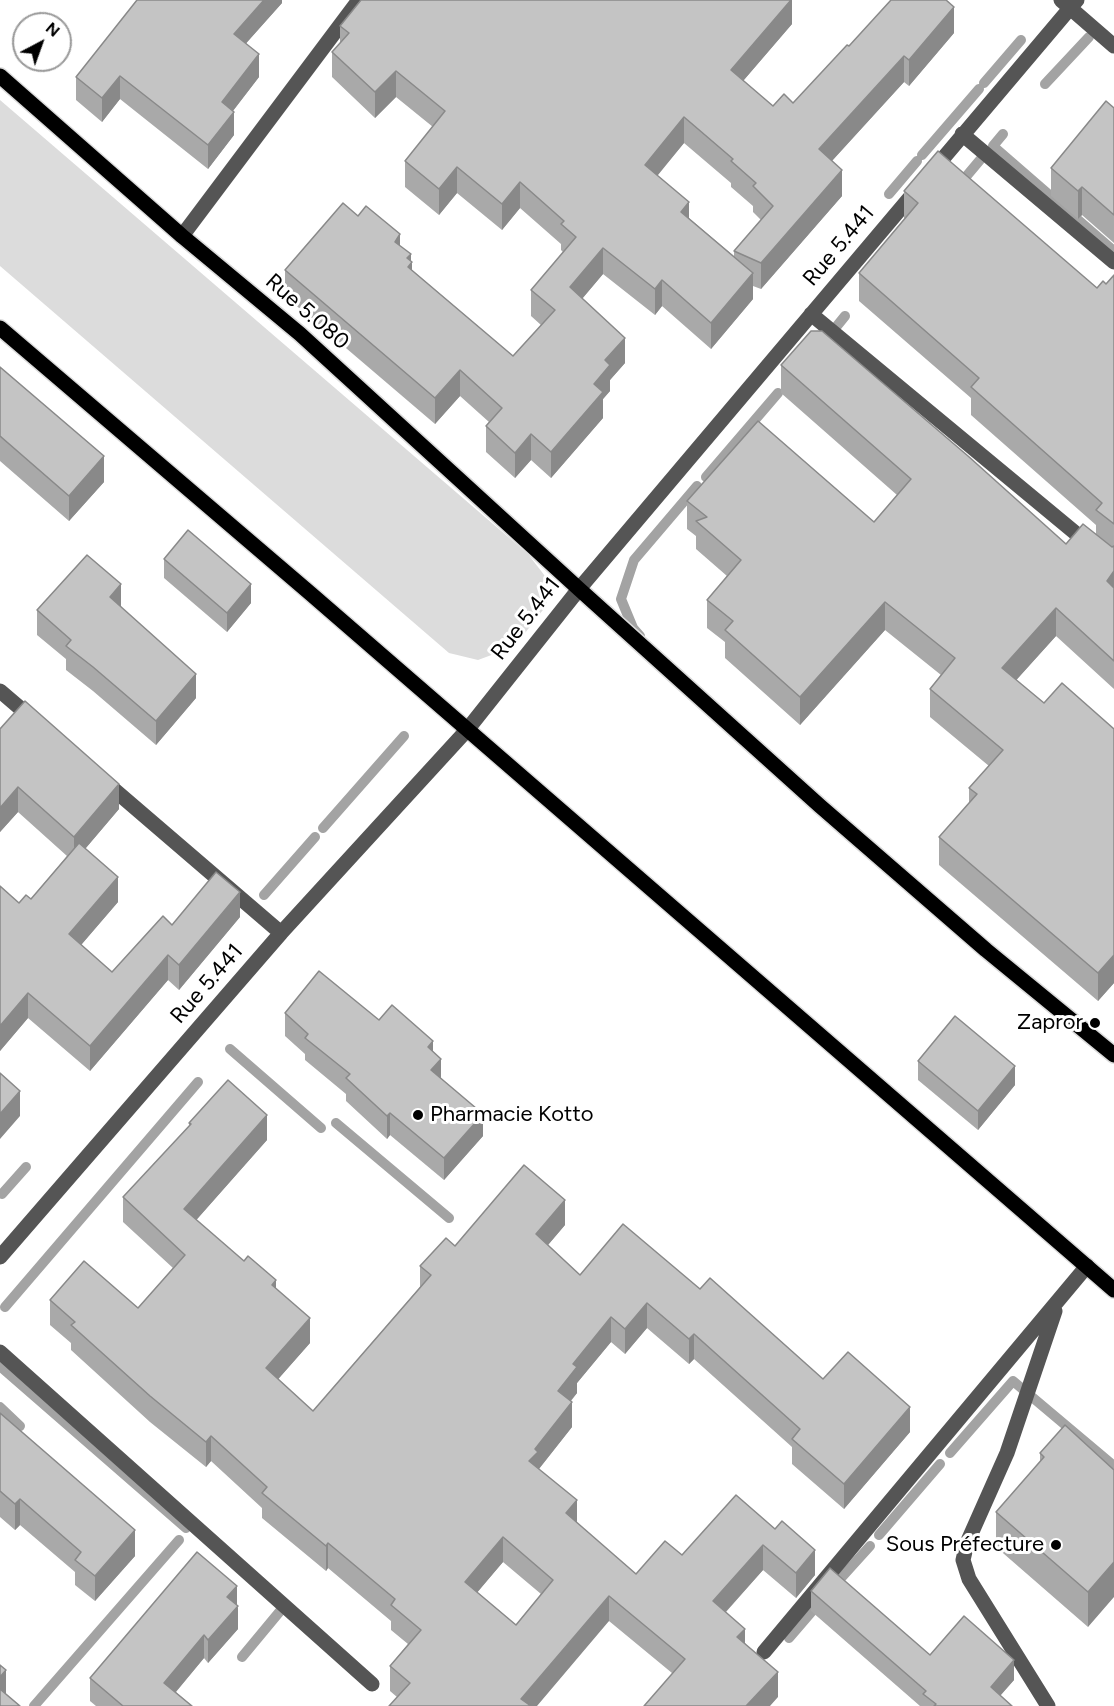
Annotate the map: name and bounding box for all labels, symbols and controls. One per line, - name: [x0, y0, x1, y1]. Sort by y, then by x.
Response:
- north arrow: [12, 12, 72, 72]
- text: N: [42, 18, 64, 41]
- street label: Rue 5.441: [798, 200, 880, 292]
- street label: Rue 5.080: [260, 268, 354, 356]
- street label: Rue 5.441: [486, 573, 566, 665]
- street label: Rue 5.441: [165, 939, 249, 1029]
- place label: Zapror: [1017, 1010, 1083, 1036]
- marker: Zapror: [1088, 1016, 1102, 1030]
- place label: Pharmacie Kotto: [430, 1102, 593, 1128]
- marker: Pharmacie Kotto: [411, 1108, 425, 1122]
- place label: Sous Préfecture: [886, 1532, 1044, 1558]
- marker: Sous Préfecture: [1049, 1538, 1063, 1552]

